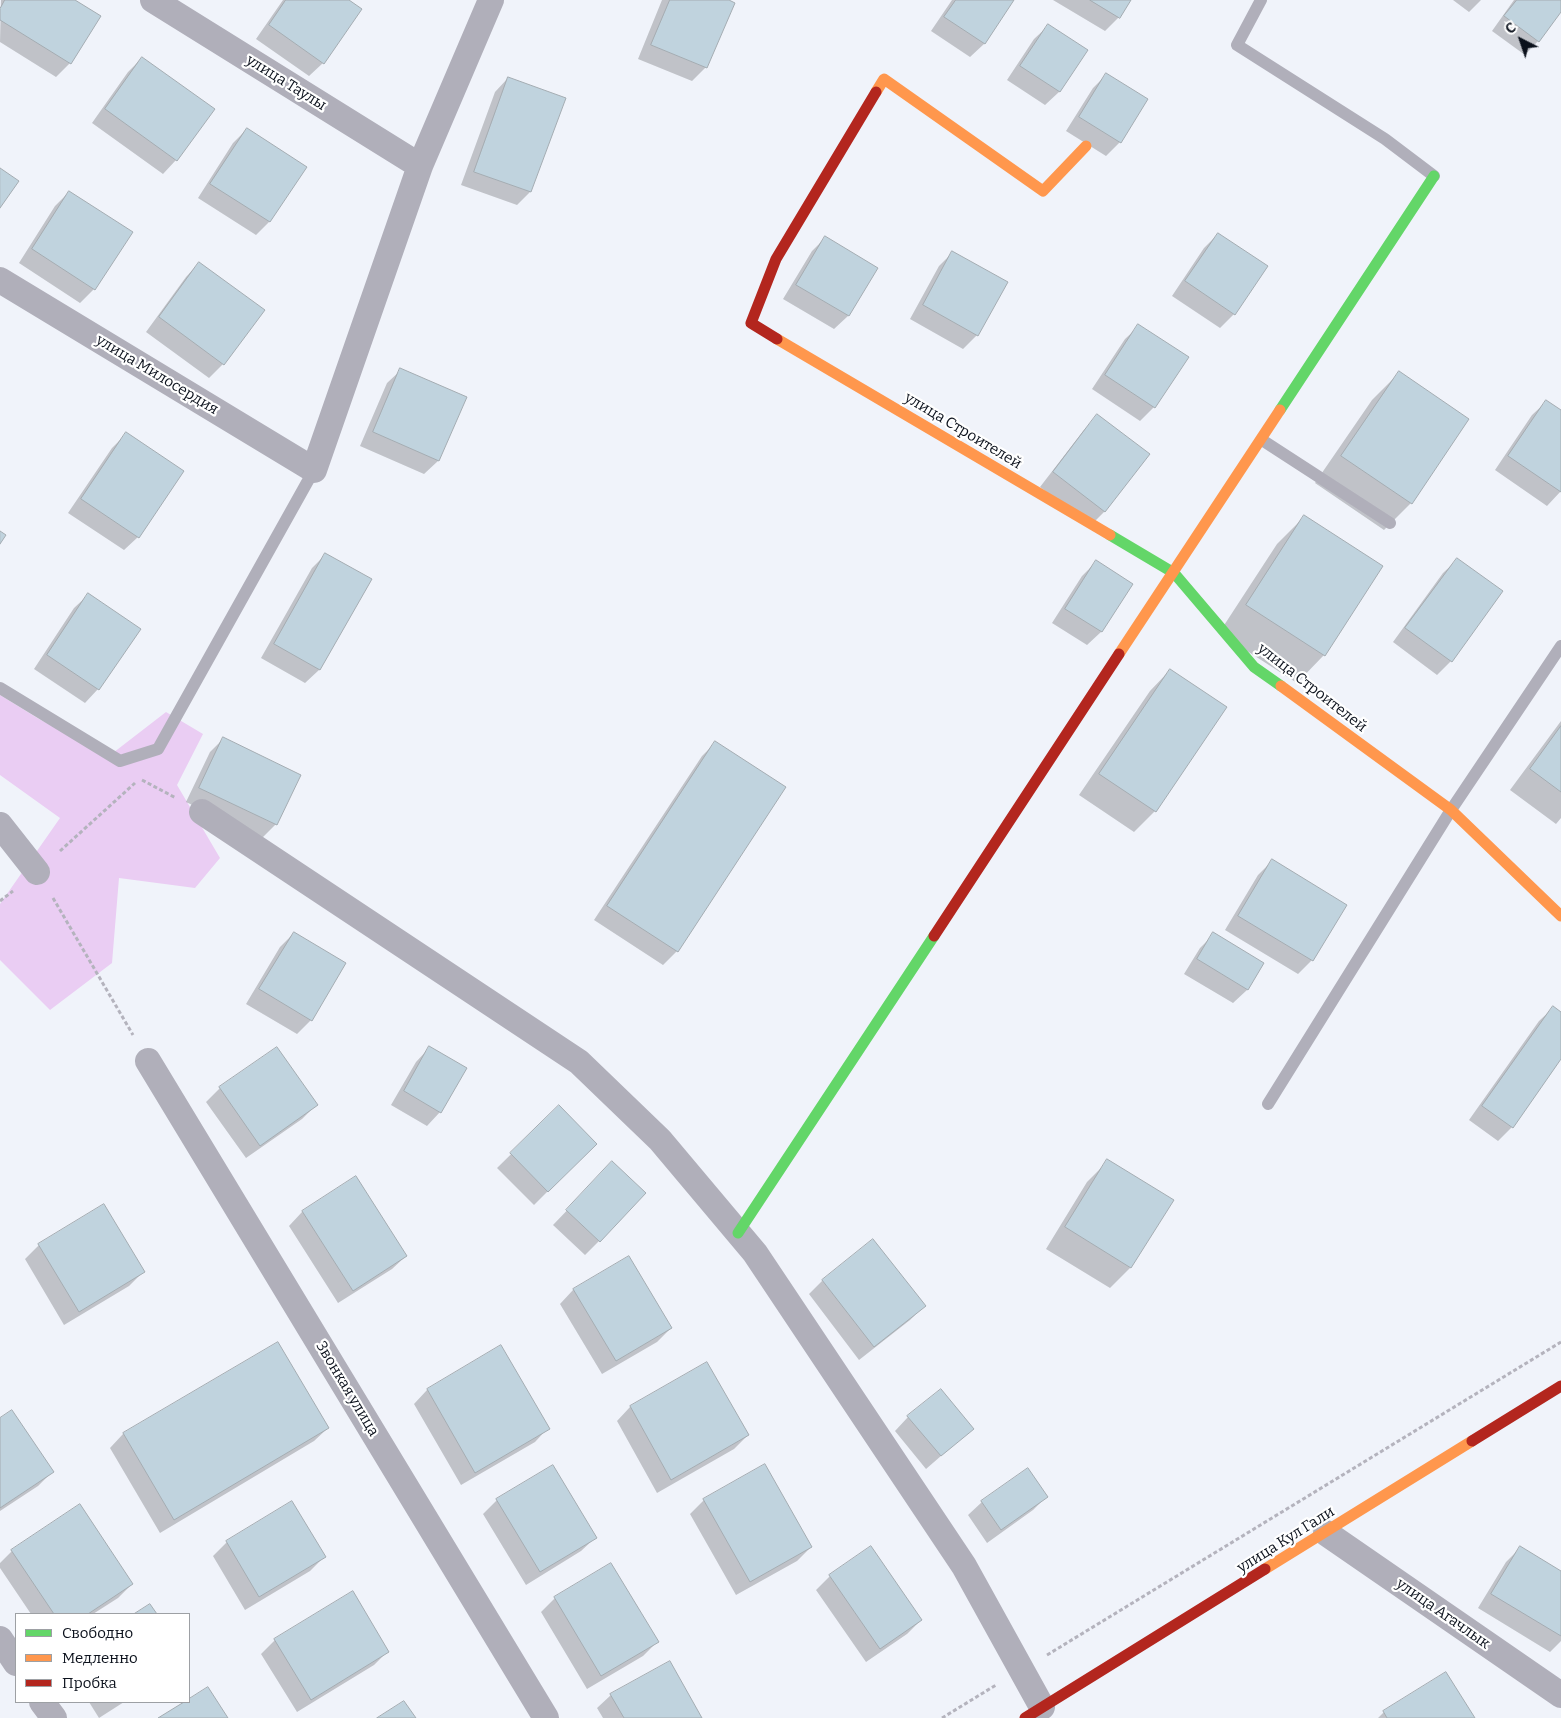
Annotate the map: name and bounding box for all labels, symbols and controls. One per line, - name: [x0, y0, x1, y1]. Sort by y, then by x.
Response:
- north arrow: [1496, 15, 1546, 65]
- text: С: [1502, 19, 1520, 38]
- street label: улица Таулы: [243, 51, 329, 115]
- street label: улица Милосердия: [92, 331, 222, 419]
- street label: улица Строителей: [901, 389, 1025, 473]
- street label: улица Строителей: [1254, 640, 1370, 736]
- street label: Звонкая улица: [312, 1338, 382, 1440]
- street label: улица Кул Гали: [1234, 1503, 1338, 1577]
- street label: улица Агачлык: [1393, 1575, 1493, 1653]
- legend: [15, 1613, 190, 1703]
- text: Свободно: [62, 1624, 133, 1642]
- text: Медленно: [62, 1649, 138, 1667]
- text: Пробка: [62, 1674, 117, 1692]

